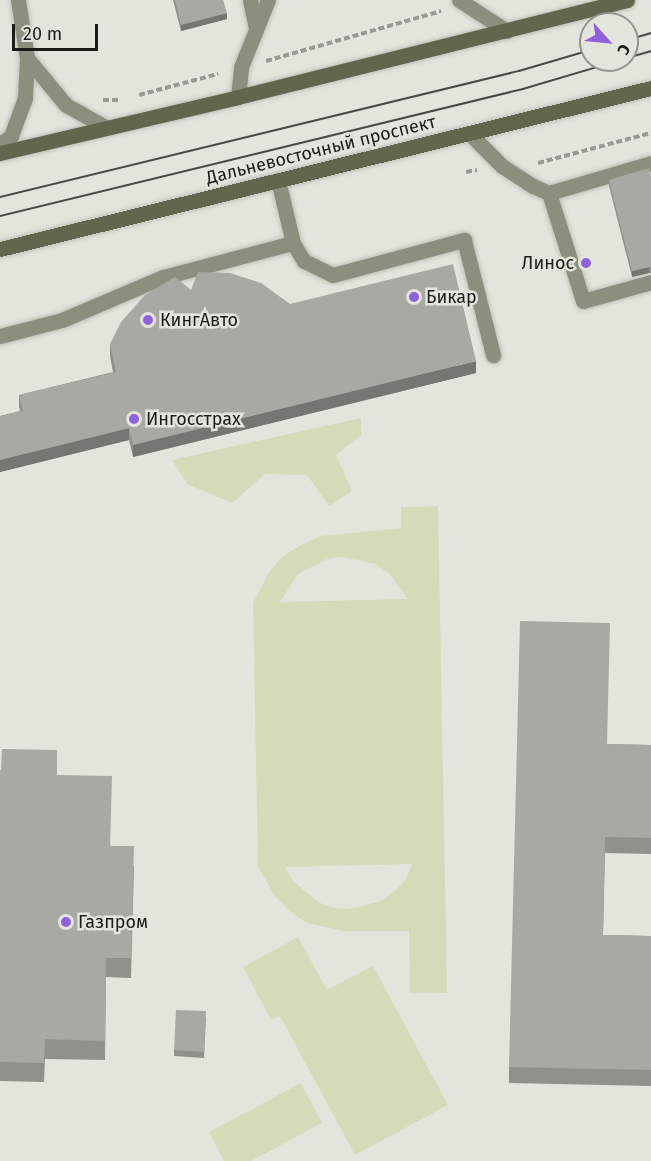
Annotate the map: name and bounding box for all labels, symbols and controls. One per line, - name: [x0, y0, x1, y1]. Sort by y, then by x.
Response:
- scale bar: [15, 12, 100, 50]
- north arrow: [579, 12, 639, 72]
- text: 20 m: [23, 23, 62, 45]
- text: С: [613, 41, 634, 58]
- street label: Дальневосточный проспект: [204, 111, 438, 189]
- place label: Линос: [522, 252, 574, 274]
- marker: Линос: [579, 256, 593, 270]
- place label: Бикар: [426, 286, 477, 308]
- marker: Бикар: [407, 290, 421, 304]
- place label: КингАвто: [160, 309, 238, 331]
- marker: КингАвто: [141, 313, 155, 327]
- place label: Ингосстрах: [146, 408, 241, 430]
- marker: Ингосстрах: [127, 412, 141, 426]
- place label: Газпром: [78, 911, 148, 933]
- marker: Газпром: [59, 915, 73, 929]

